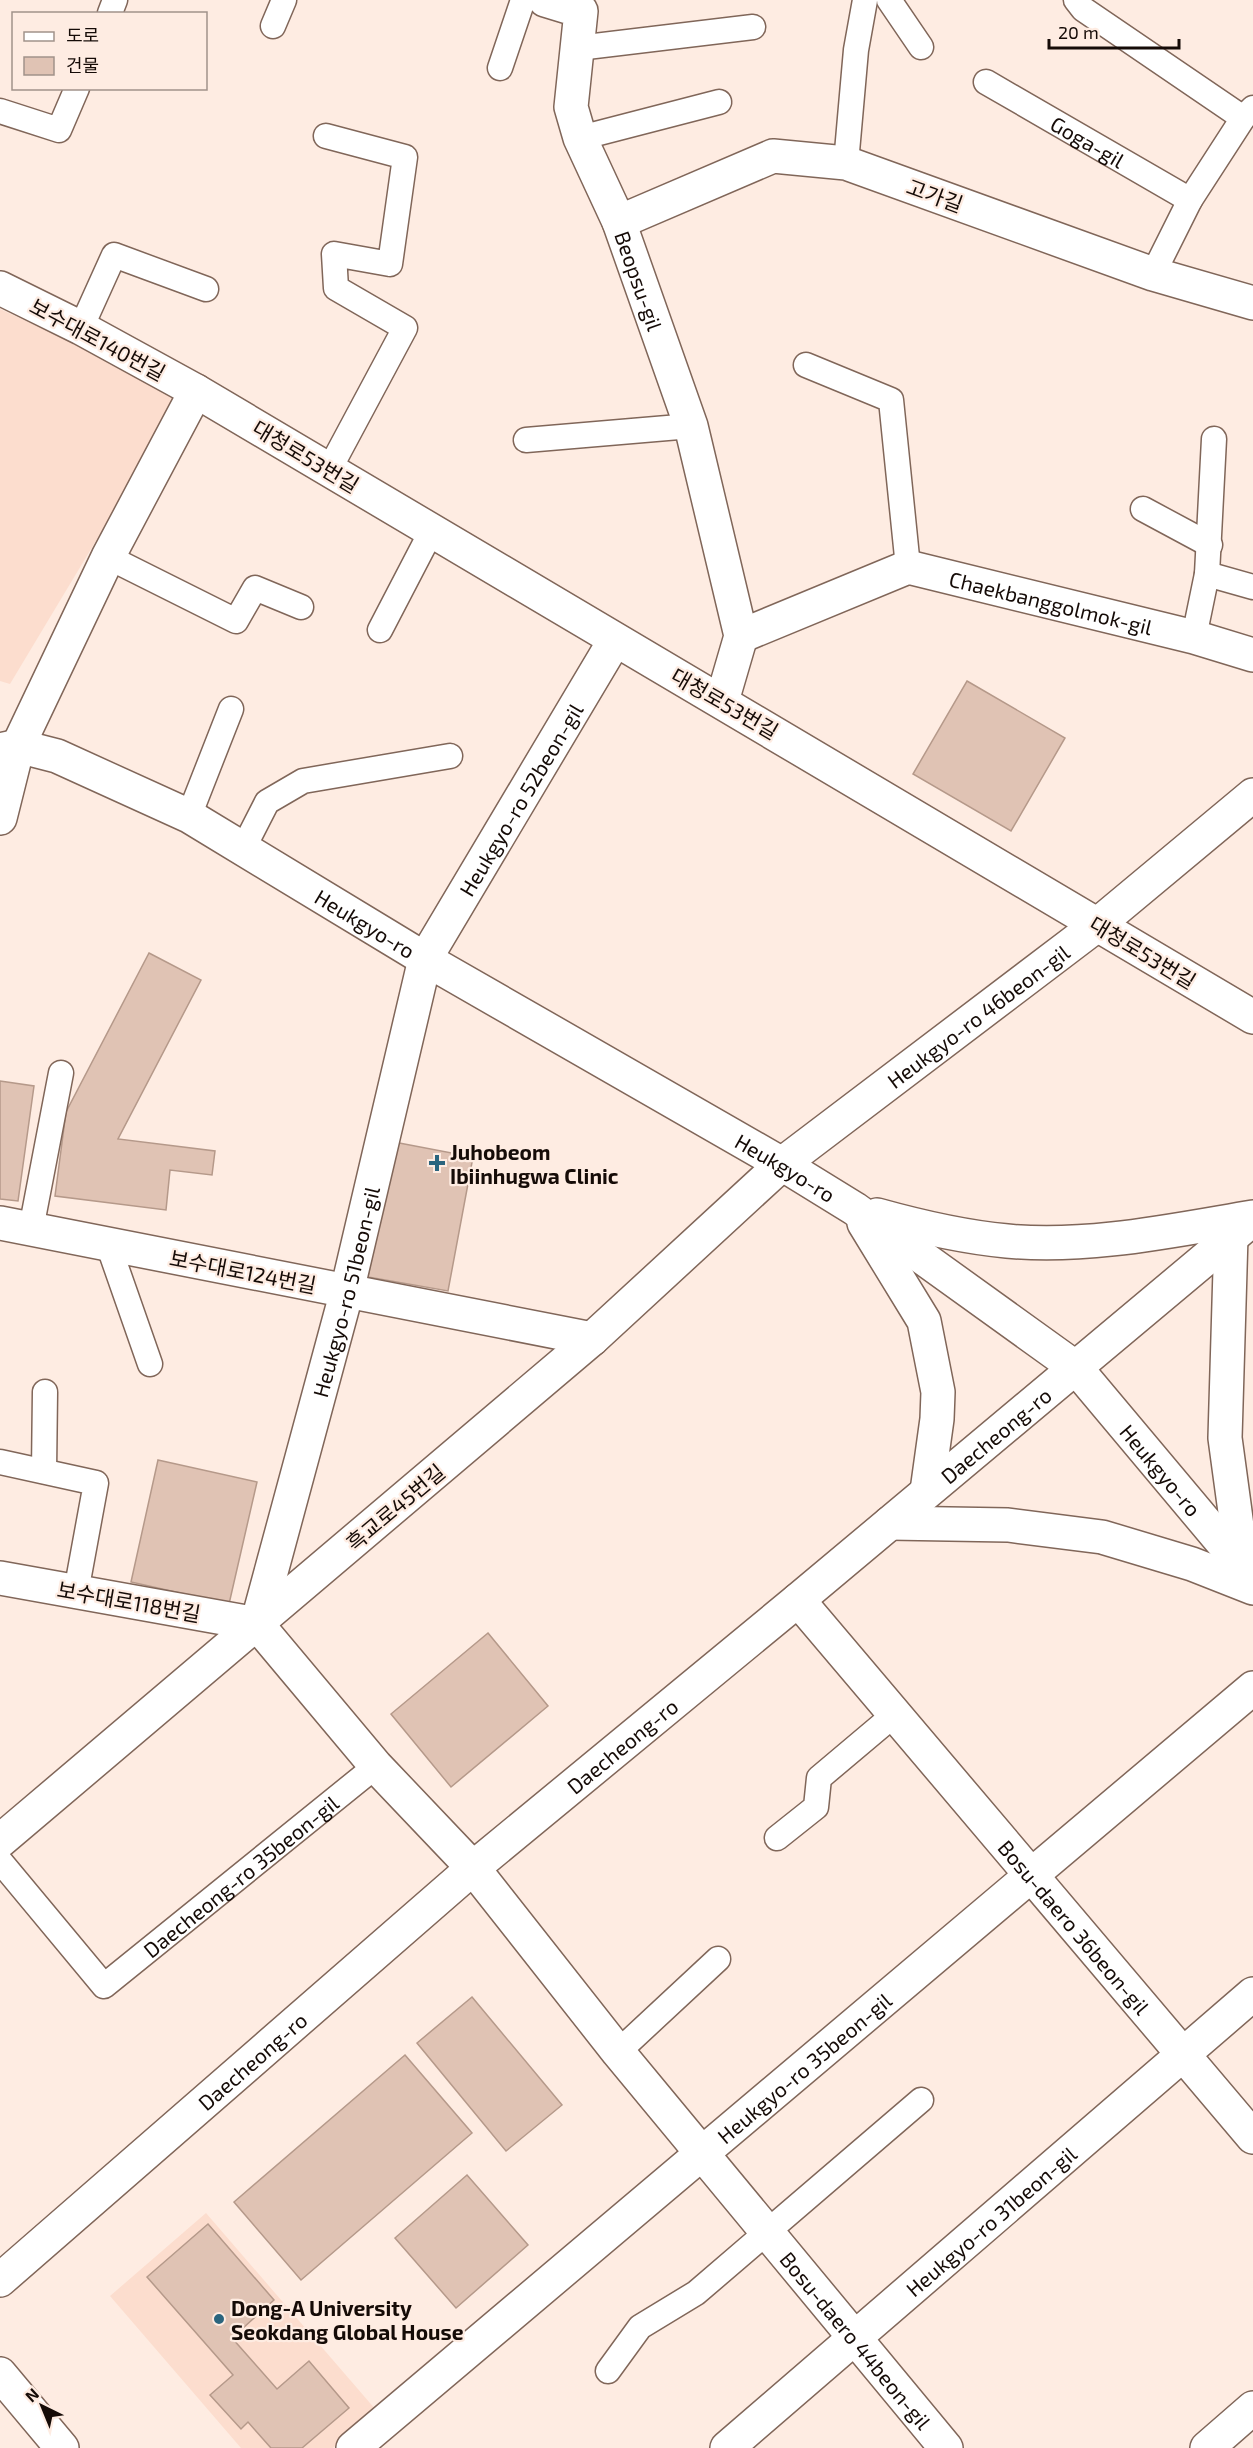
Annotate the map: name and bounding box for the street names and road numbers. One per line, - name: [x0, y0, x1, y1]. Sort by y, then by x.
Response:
- street label: Goga-gil: [1047, 110, 1130, 173]
- street label: 고가길: [903, 173, 967, 217]
- street label: Beopsu-gil: [611, 227, 669, 334]
- street label: 보수대로140번길: [26, 293, 170, 385]
- street label: 대청로53번길: [248, 414, 364, 498]
- street label: Chaekbanggolmok-gil: [947, 565, 1156, 639]
- street label: 대청로53번길: [667, 662, 783, 744]
- street label: Heukgyo-ro 52beon-gil: [453, 698, 588, 900]
- street label: Heukgyo-ro: [311, 883, 420, 963]
- street label: 대청로53번길: [1085, 910, 1201, 994]
- street label: Heukgyo-ro 46beon-gil: [882, 938, 1074, 1093]
- street label: Heukgyo-ro: [731, 1128, 840, 1207]
- street label: Heukgyo-ro 51beon-gil: [306, 1183, 384, 1400]
- street label: 보수대로124번길: [167, 1245, 319, 1297]
- street label: Daecheong-ro: [935, 1381, 1056, 1488]
- street label: Heukgyo-ro: [1116, 1419, 1207, 1521]
- street label: 흑교로45번길: [341, 1459, 449, 1555]
- street label: 보수대로118번길: [55, 1576, 203, 1626]
- street label: Daecheong-ro: [561, 1693, 682, 1798]
- street label: Daecheong-ro 35beon-gil: [138, 1789, 344, 1962]
- street label: Bosu-daero 36beon-gil: [994, 1834, 1156, 2019]
- street label: Heukgyo-ro 35beon-gil: [712, 1986, 896, 2148]
- street label: Daecheong-ro: [192, 2007, 311, 2115]
- street label: Heukgyo-ro 31beon-gil: [900, 2140, 1081, 2301]
- street label: Bosu-daero 44beon-gil: [776, 2246, 937, 2434]

